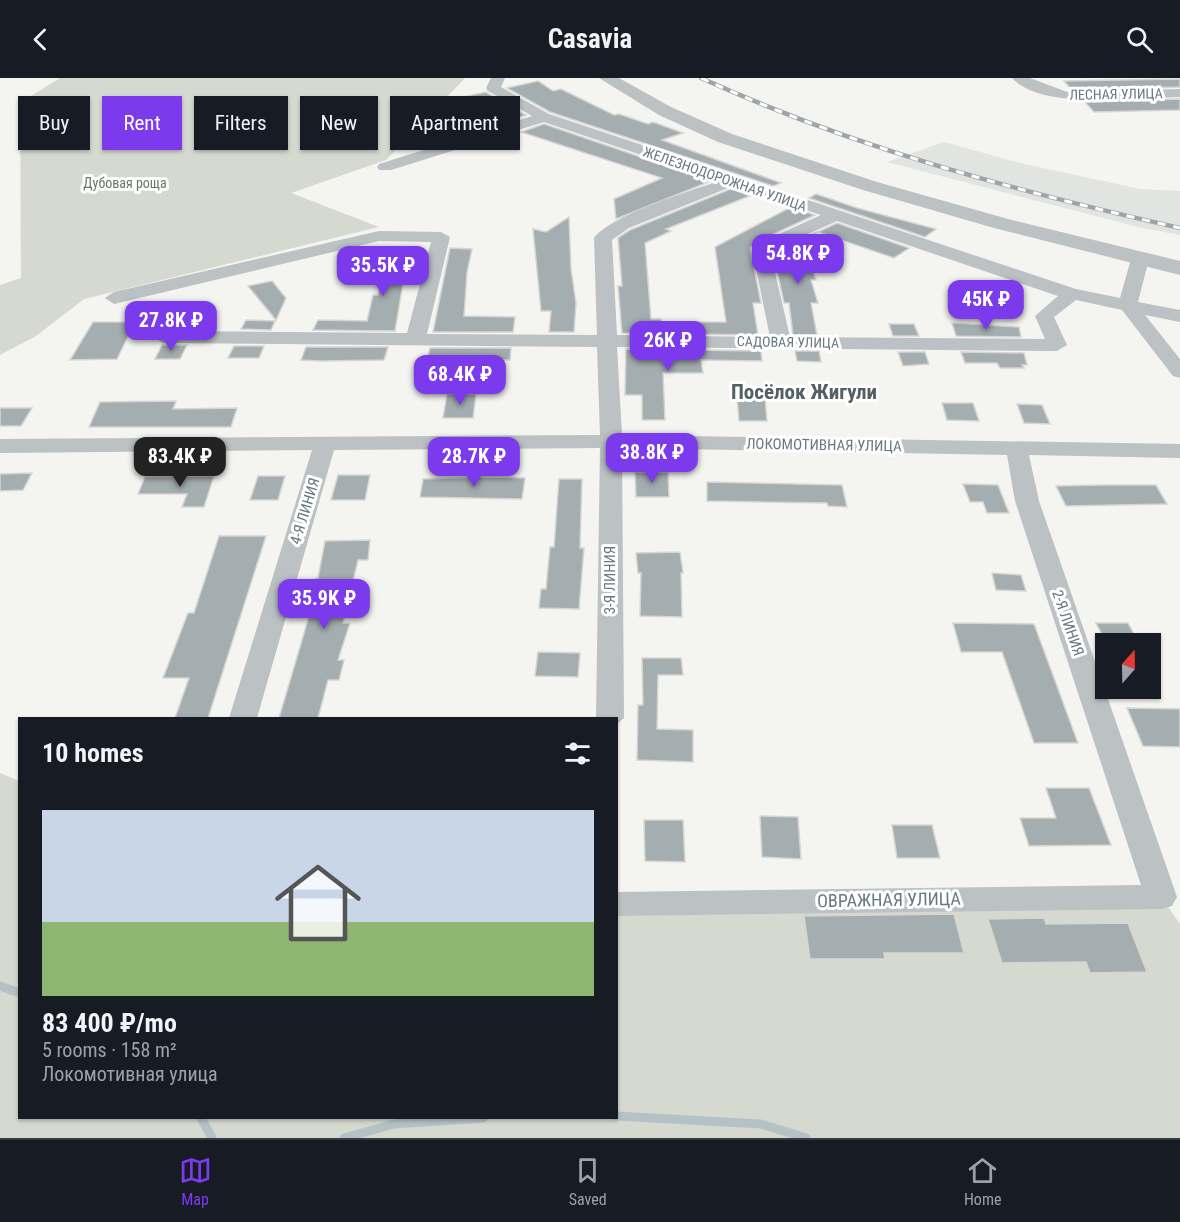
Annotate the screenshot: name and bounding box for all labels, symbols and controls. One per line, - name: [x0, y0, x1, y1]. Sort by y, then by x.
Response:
- icon: back: [24, 23, 57, 56]
- text: Casavia: [548, 23, 632, 55]
- icon: search: [1123, 23, 1156, 56]
- street label: ЛЕСНАЯ УЛИЦА: [1069, 85, 1163, 103]
- chip: Buy: [18, 96, 90, 150]
- chip: Rent: [102, 96, 182, 150]
- chip: Filters: [194, 96, 288, 150]
- chip: New: [300, 96, 378, 150]
- chip: Apartment: [390, 96, 520, 150]
- street label: ЖЕЛЕЗНОДОРОЖНАЯ УЛИЦА: [641, 143, 809, 215]
- park label: Дубовая роща: [83, 175, 167, 191]
- pin: 54.8K ₽: [743, 234, 853, 285]
- text: 54.8K ₽: [766, 241, 830, 265]
- pin: 35.5K ₽: [328, 246, 438, 297]
- text: 35.5K ₽: [351, 253, 415, 277]
- pin: 45K ₽: [944, 280, 1028, 331]
- text: 45K ₽: [962, 287, 1010, 311]
- pin: 27.8K ₽: [116, 301, 226, 352]
- text: 27.8K ₽: [139, 308, 203, 332]
- pin: 26K ₽: [626, 321, 710, 372]
- text: 26K ₽: [644, 328, 692, 352]
- street label: САДОВАЯ УЛИЦА: [737, 333, 839, 351]
- pin: 68.4K ₽: [405, 355, 515, 406]
- text: 68.4K ₽: [428, 362, 492, 386]
- district label: Посёлок Жигули: [731, 380, 877, 404]
- pin: 38.8K ₽: [597, 433, 707, 484]
- street label: ЛОКОМОТИВНАЯ УЛИЦА: [746, 435, 902, 455]
- pin: 83.4K ₽: [125, 437, 235, 488]
- pin: 28.7K ₽: [419, 437, 529, 488]
- text: 38.8K ₽: [620, 440, 684, 464]
- text: 83.4K ₽: [148, 444, 212, 468]
- text: 28.7K ₽: [442, 444, 506, 468]
- street label: 4-Я ЛИНИЯ: [286, 476, 324, 546]
- street label: 3-Я ЛИНИЯ: [601, 546, 619, 614]
- pin: 35.9K ₽: [269, 579, 379, 630]
- text: 35.9K ₽: [292, 586, 356, 610]
- street label: 2-Я ЛИНИЯ: [1048, 588, 1088, 658]
- north arrow: [1095, 633, 1161, 699]
- map controls: [1095, 633, 1161, 699]
- icon: filters: [561, 737, 594, 770]
- text: 10 homes: [42, 738, 144, 768]
- icon: home: [264, 849, 372, 957]
- street label: ОВРАЖНАЯ УЛИЦА: [817, 888, 962, 911]
- text: 83 400 ₽/mo: [42, 1008, 177, 1038]
- text: 5 rooms · 158 m²: [42, 1038, 177, 1062]
- text: Локомотивная улица: [42, 1062, 218, 1086]
- tab: Map: [179, 1154, 212, 1209]
- tab: Saved: [569, 1154, 607, 1209]
- tab: Home: [964, 1154, 1001, 1209]

